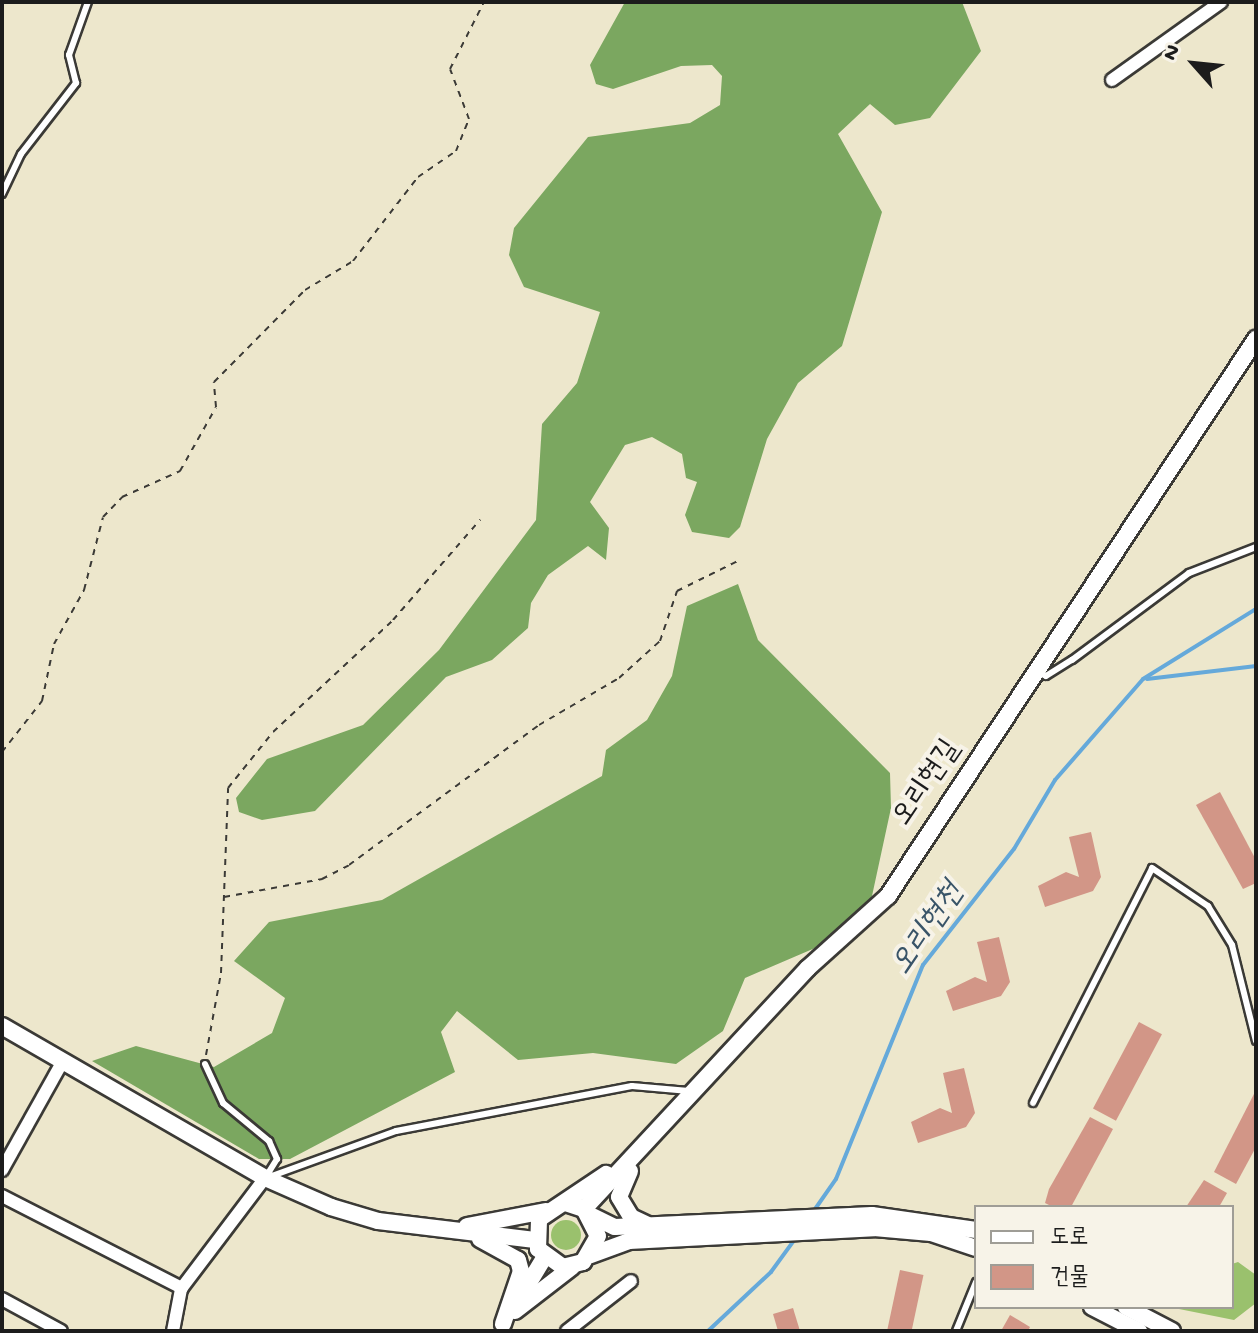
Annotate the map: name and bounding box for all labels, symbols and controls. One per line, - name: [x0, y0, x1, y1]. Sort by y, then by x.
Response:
- north arrow: [1154, 24, 1234, 104]
- text: N: [1158, 41, 1187, 65]
- street label: 오리현길: [886, 734, 970, 834]
- water label: 오리현천: [884, 877, 974, 983]
- legend: [974, 1205, 1234, 1309]
- text: 도로: [1050, 1224, 1089, 1253]
- text: 건물: [1050, 1264, 1089, 1293]

